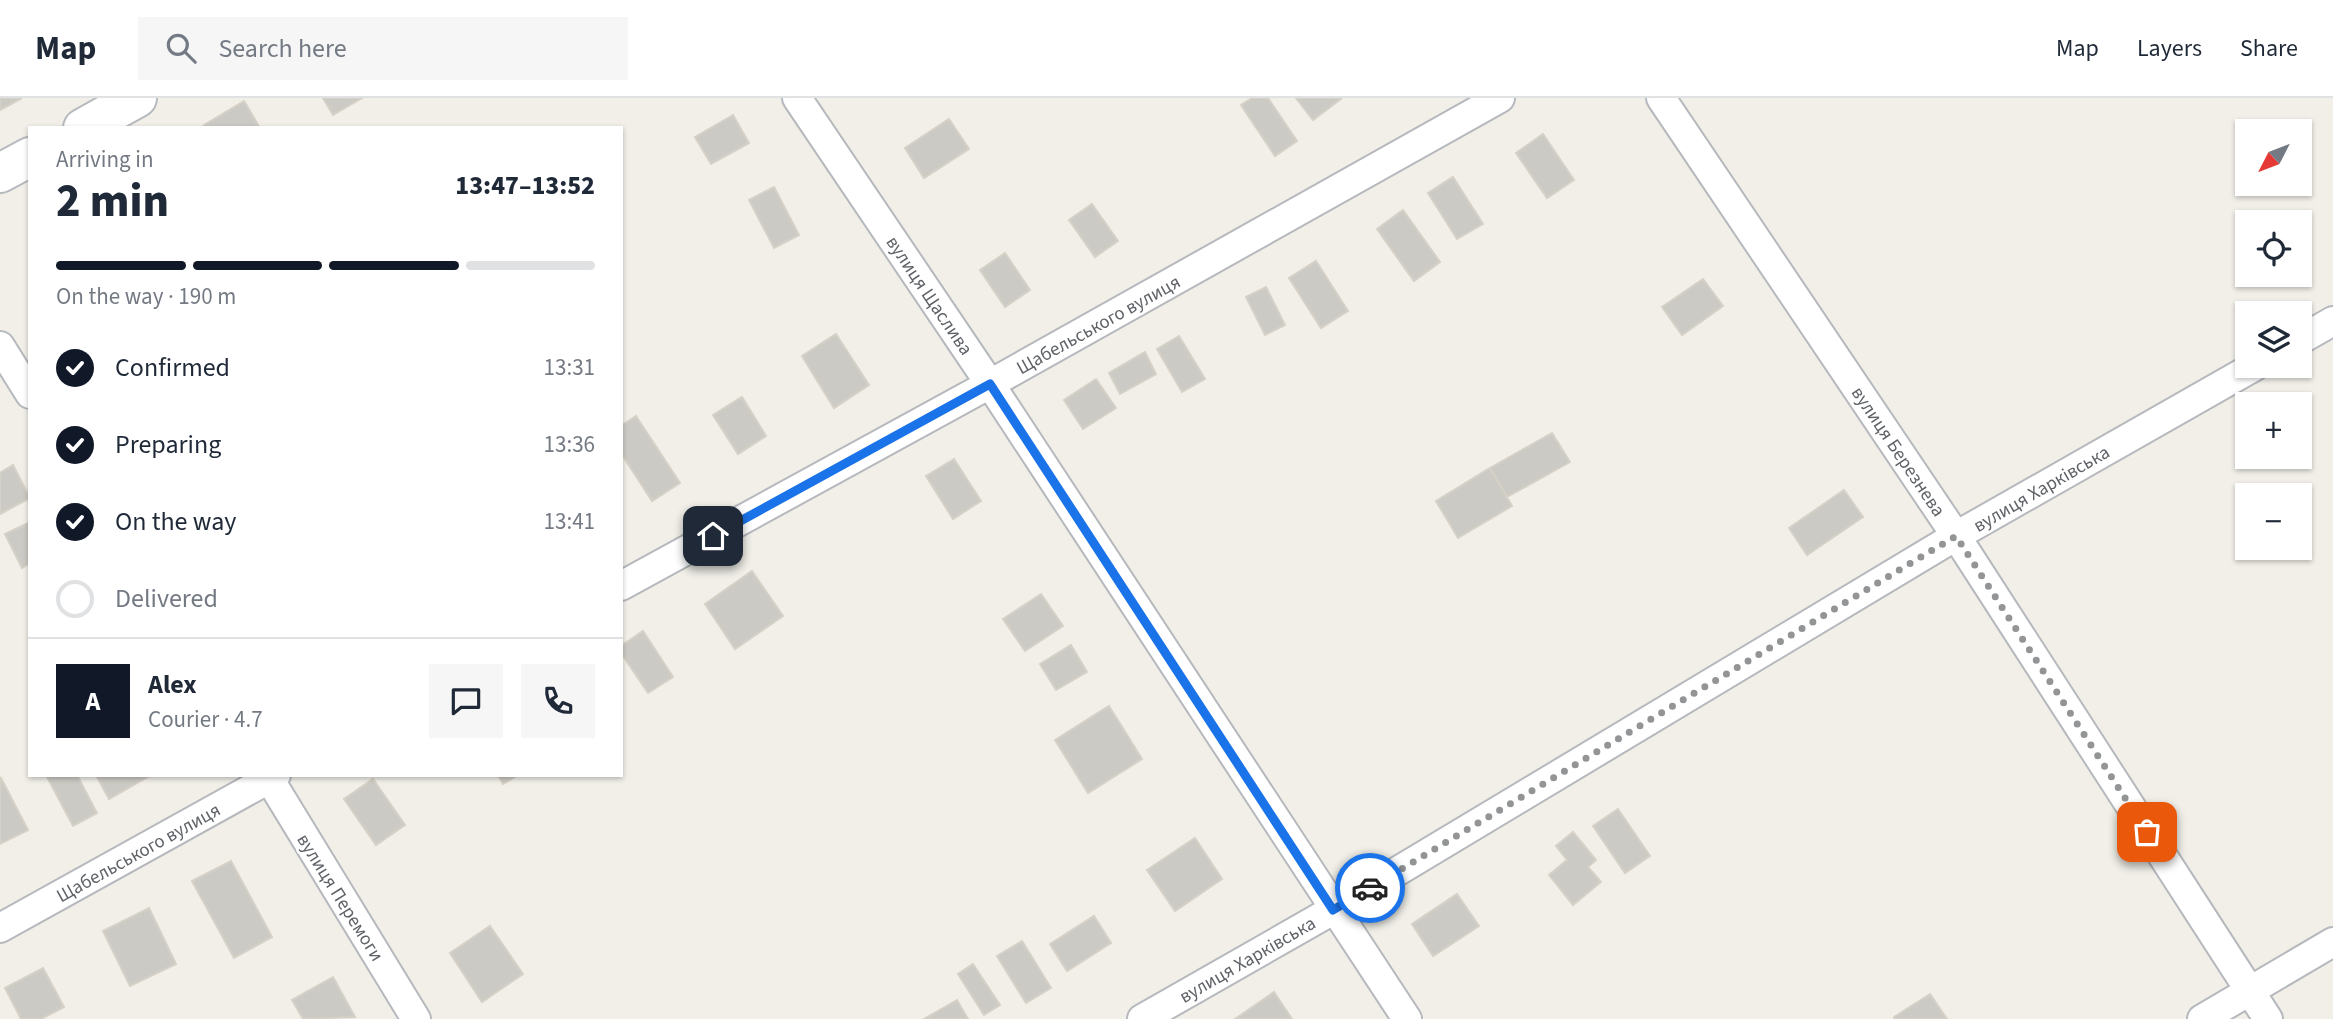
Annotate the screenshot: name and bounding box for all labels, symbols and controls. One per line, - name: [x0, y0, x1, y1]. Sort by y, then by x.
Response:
- search box: [138, 17, 628, 80]
- text: Map: [35, 25, 96, 72]
- icon: search: [162, 29, 200, 67]
- text: Search here: [218, 30, 347, 67]
- text: Map: [2056, 31, 2099, 66]
- text: Layers: [2137, 31, 2202, 66]
- text: Share: [2240, 31, 2298, 66]
- north arrow: [2235, 119, 2312, 196]
- map controls: [2235, 119, 2312, 560]
- text: Arriving in: [56, 143, 154, 176]
- text: 13:47–13:52: [455, 167, 595, 204]
- text: 2 min: [56, 169, 169, 234]
- button: locate: [2235, 210, 2312, 287]
- street label: вулиця Щаслива: [879, 231, 979, 361]
- street label: Щабельського вулиця: [1012, 269, 1186, 382]
- text: On the way · 190 m: [56, 280, 236, 313]
- button: layers: [2235, 301, 2312, 378]
- icon: check: [56, 349, 94, 387]
- text: Confirmed: [115, 349, 230, 386]
- text: 13:31: [544, 351, 595, 384]
- street label: вулиця Березнева: [1844, 381, 1951, 522]
- button: +: [2235, 392, 2312, 469]
- icon: check: [56, 426, 94, 464]
- text: Preparing: [115, 426, 221, 463]
- text: 13:36: [544, 428, 595, 461]
- street label: вулиця Харківська: [1969, 439, 2115, 539]
- button: −: [2235, 483, 2312, 560]
- icon: check: [56, 503, 94, 541]
- text: On the way: [115, 503, 236, 540]
- text: 13:41: [544, 505, 595, 538]
- pin: [683, 506, 743, 566]
- icon: home: [694, 517, 732, 555]
- text: Delivered: [115, 580, 218, 617]
- button: chat: [429, 664, 503, 738]
- button: phone: [521, 664, 595, 738]
- text: Alex: [148, 666, 197, 703]
- text: A: [86, 683, 100, 720]
- text: Courier · 4.7: [148, 703, 263, 736]
- street label: Щабельського вулиця: [52, 797, 226, 910]
- pin: [2117, 802, 2177, 862]
- icon: bag: [2128, 813, 2166, 851]
- street label: вулиця Перемоги: [290, 829, 390, 967]
- courier: [1335, 853, 1405, 923]
- icon: car: [1351, 869, 1389, 907]
- street label: вулиця Харківська: [1175, 910, 1321, 1010]

